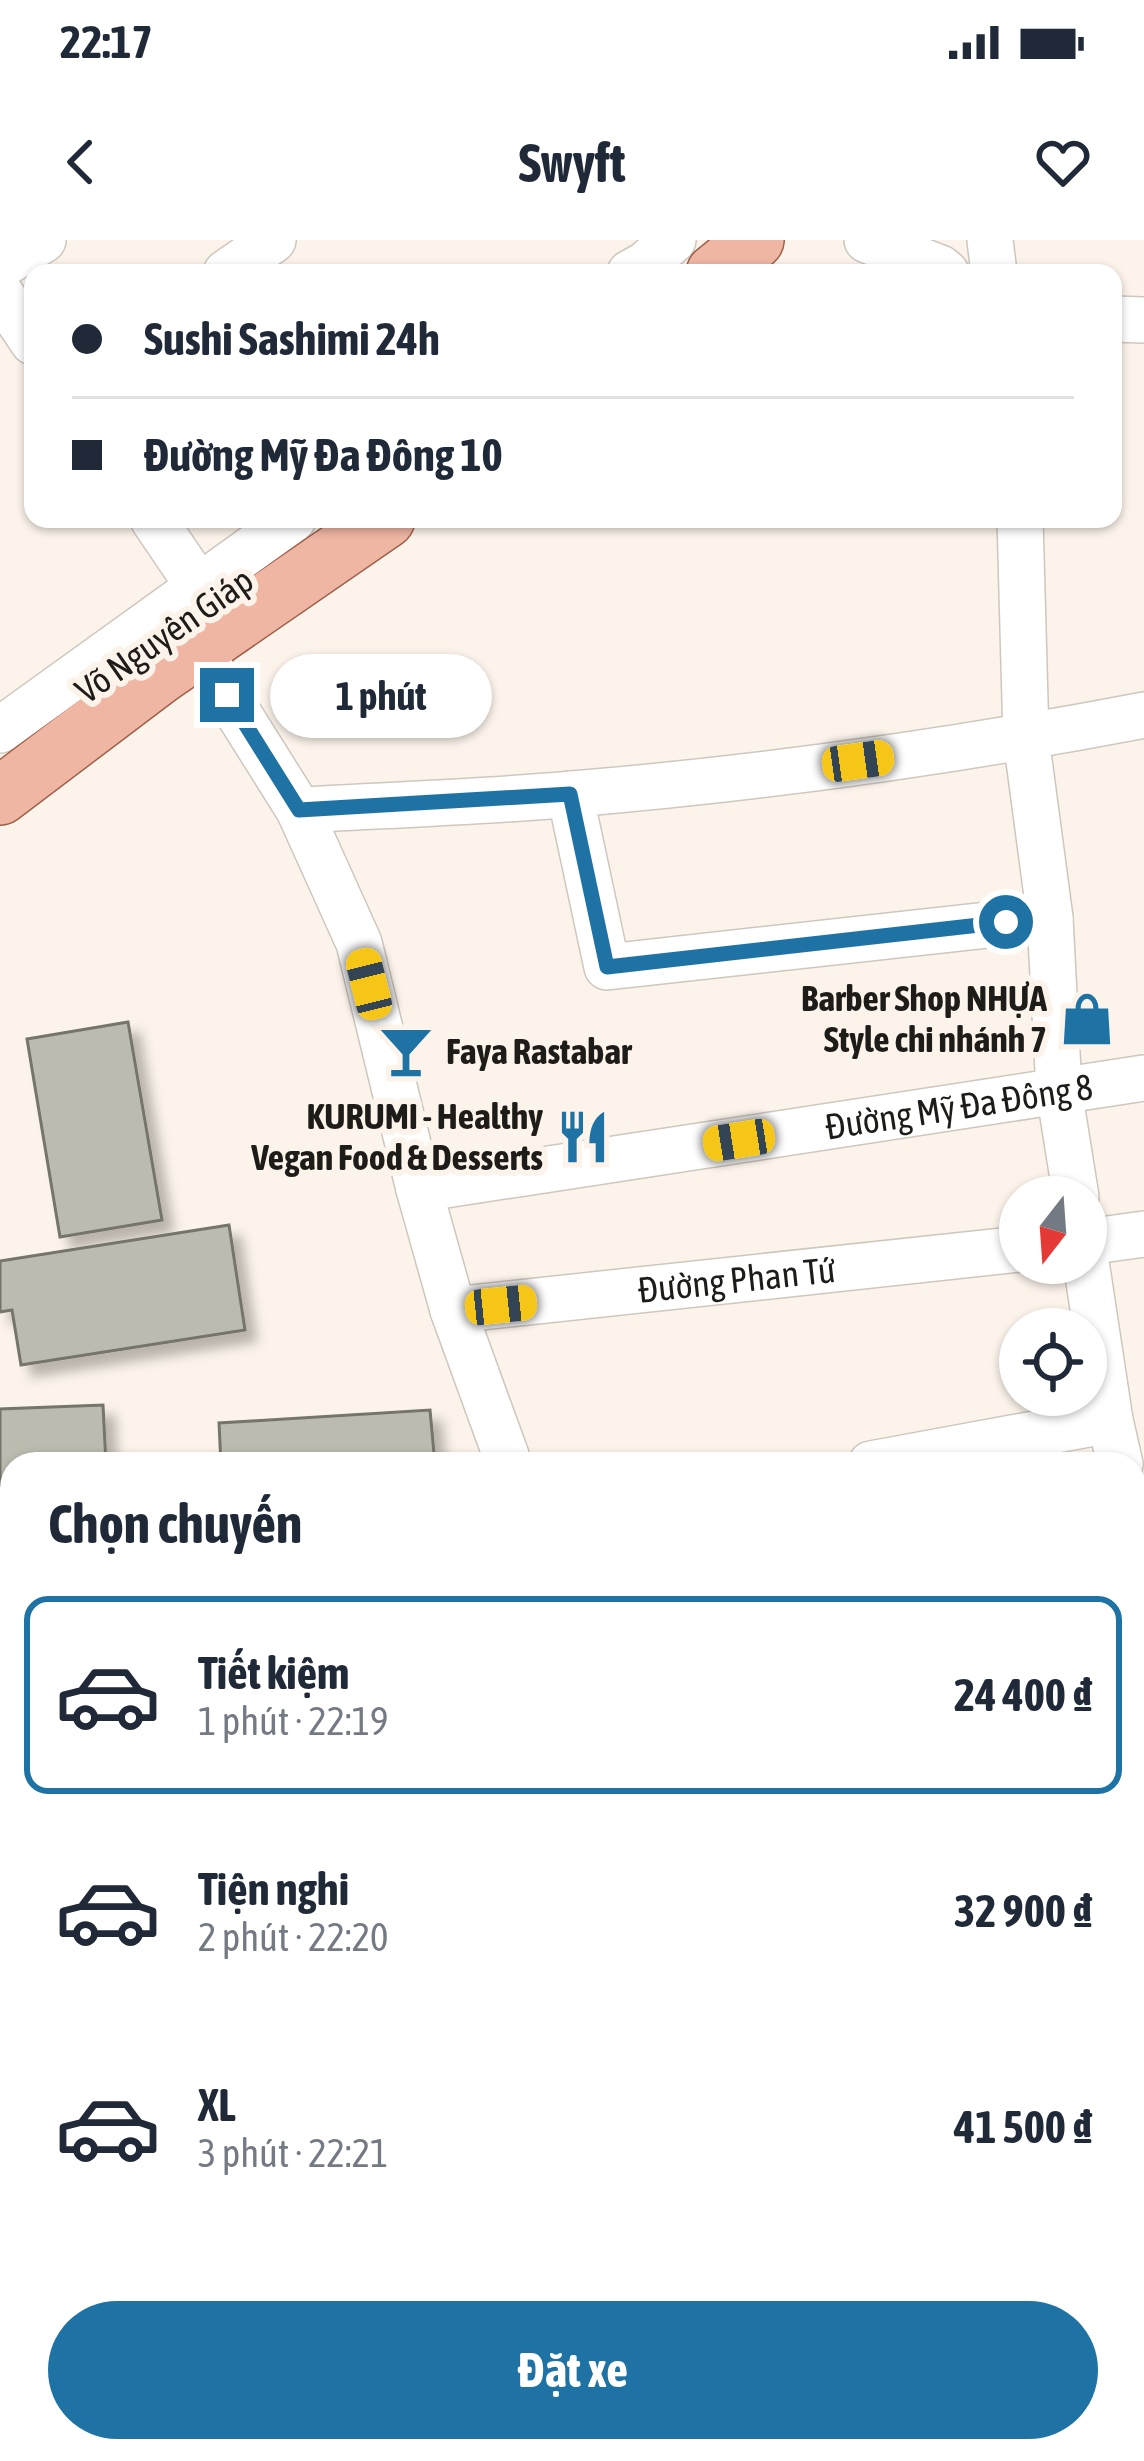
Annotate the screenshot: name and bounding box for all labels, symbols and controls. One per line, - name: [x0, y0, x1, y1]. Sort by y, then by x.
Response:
- text: 22:17: [60, 16, 153, 68]
- icon: back: [48, 129, 114, 195]
- icon: heart: [1030, 129, 1096, 195]
- text: Swyft: [518, 132, 626, 193]
- text: Sushi Sashimi 24h: [144, 313, 440, 365]
- text: Đường Mỹ Đa Đông 10: [144, 429, 503, 481]
- street label: Võ Nguyên Giáp: [67, 558, 261, 712]
- callout: 1 phút: [269, 653, 491, 737]
- route end: [200, 668, 254, 722]
- text: 1 phút: [335, 674, 427, 718]
- car: [820, 738, 896, 784]
- route start: [979, 895, 1033, 949]
- car: [343, 945, 395, 1023]
- place label: Barber Shop NHỰA Style chi nhánh 7: [801, 977, 1047, 1060]
- shop icon: Barber Shop NHỰA Style chi nhánh 7: [1058, 990, 1116, 1048]
- bar icon: Faya Rastabar: [377, 1022, 435, 1080]
- place label: Faya Rastabar: [446, 1030, 633, 1072]
- street label: Đường Mỹ Đa Đông 8: [822, 1065, 1095, 1148]
- place label: KURUMI - Healthy Vegan Food & Desserts: [250, 1095, 543, 1178]
- restaurant icon: KURUMI - Healthy Vegan Food & Desserts: [554, 1108, 612, 1166]
- car: [701, 1117, 777, 1163]
- north arrow: [999, 1176, 1107, 1284]
- map controls: [999, 1176, 1107, 1416]
- street label: Đường Phan Tứ: [636, 1248, 838, 1311]
- car: [463, 1283, 539, 1327]
- button: locate: [999, 1308, 1107, 1416]
- text: Chọn chuyến: [48, 1493, 302, 1554]
- icon: car: [54, 1641, 162, 1749]
- text: Tiết kiệm: [198, 1647, 350, 1699]
- text: 24 400 ₫: [954, 1669, 1092, 1721]
- text: 1 phút · 22:19: [198, 1699, 388, 1743]
- icon: car: [54, 1857, 162, 1965]
- text: Tiện nghi: [198, 1863, 349, 1915]
- text: 32 900 ₫: [954, 1885, 1092, 1937]
- text: 2 phút · 22:20: [198, 1915, 388, 1959]
- icon: car: [54, 2073, 162, 2181]
- text: XL: [198, 2079, 236, 2131]
- text: 41 500 ₫: [954, 2101, 1092, 2153]
- text: 3 phút · 22:21: [198, 2131, 388, 2175]
- button: Đặt xe: [48, 2301, 1098, 2439]

